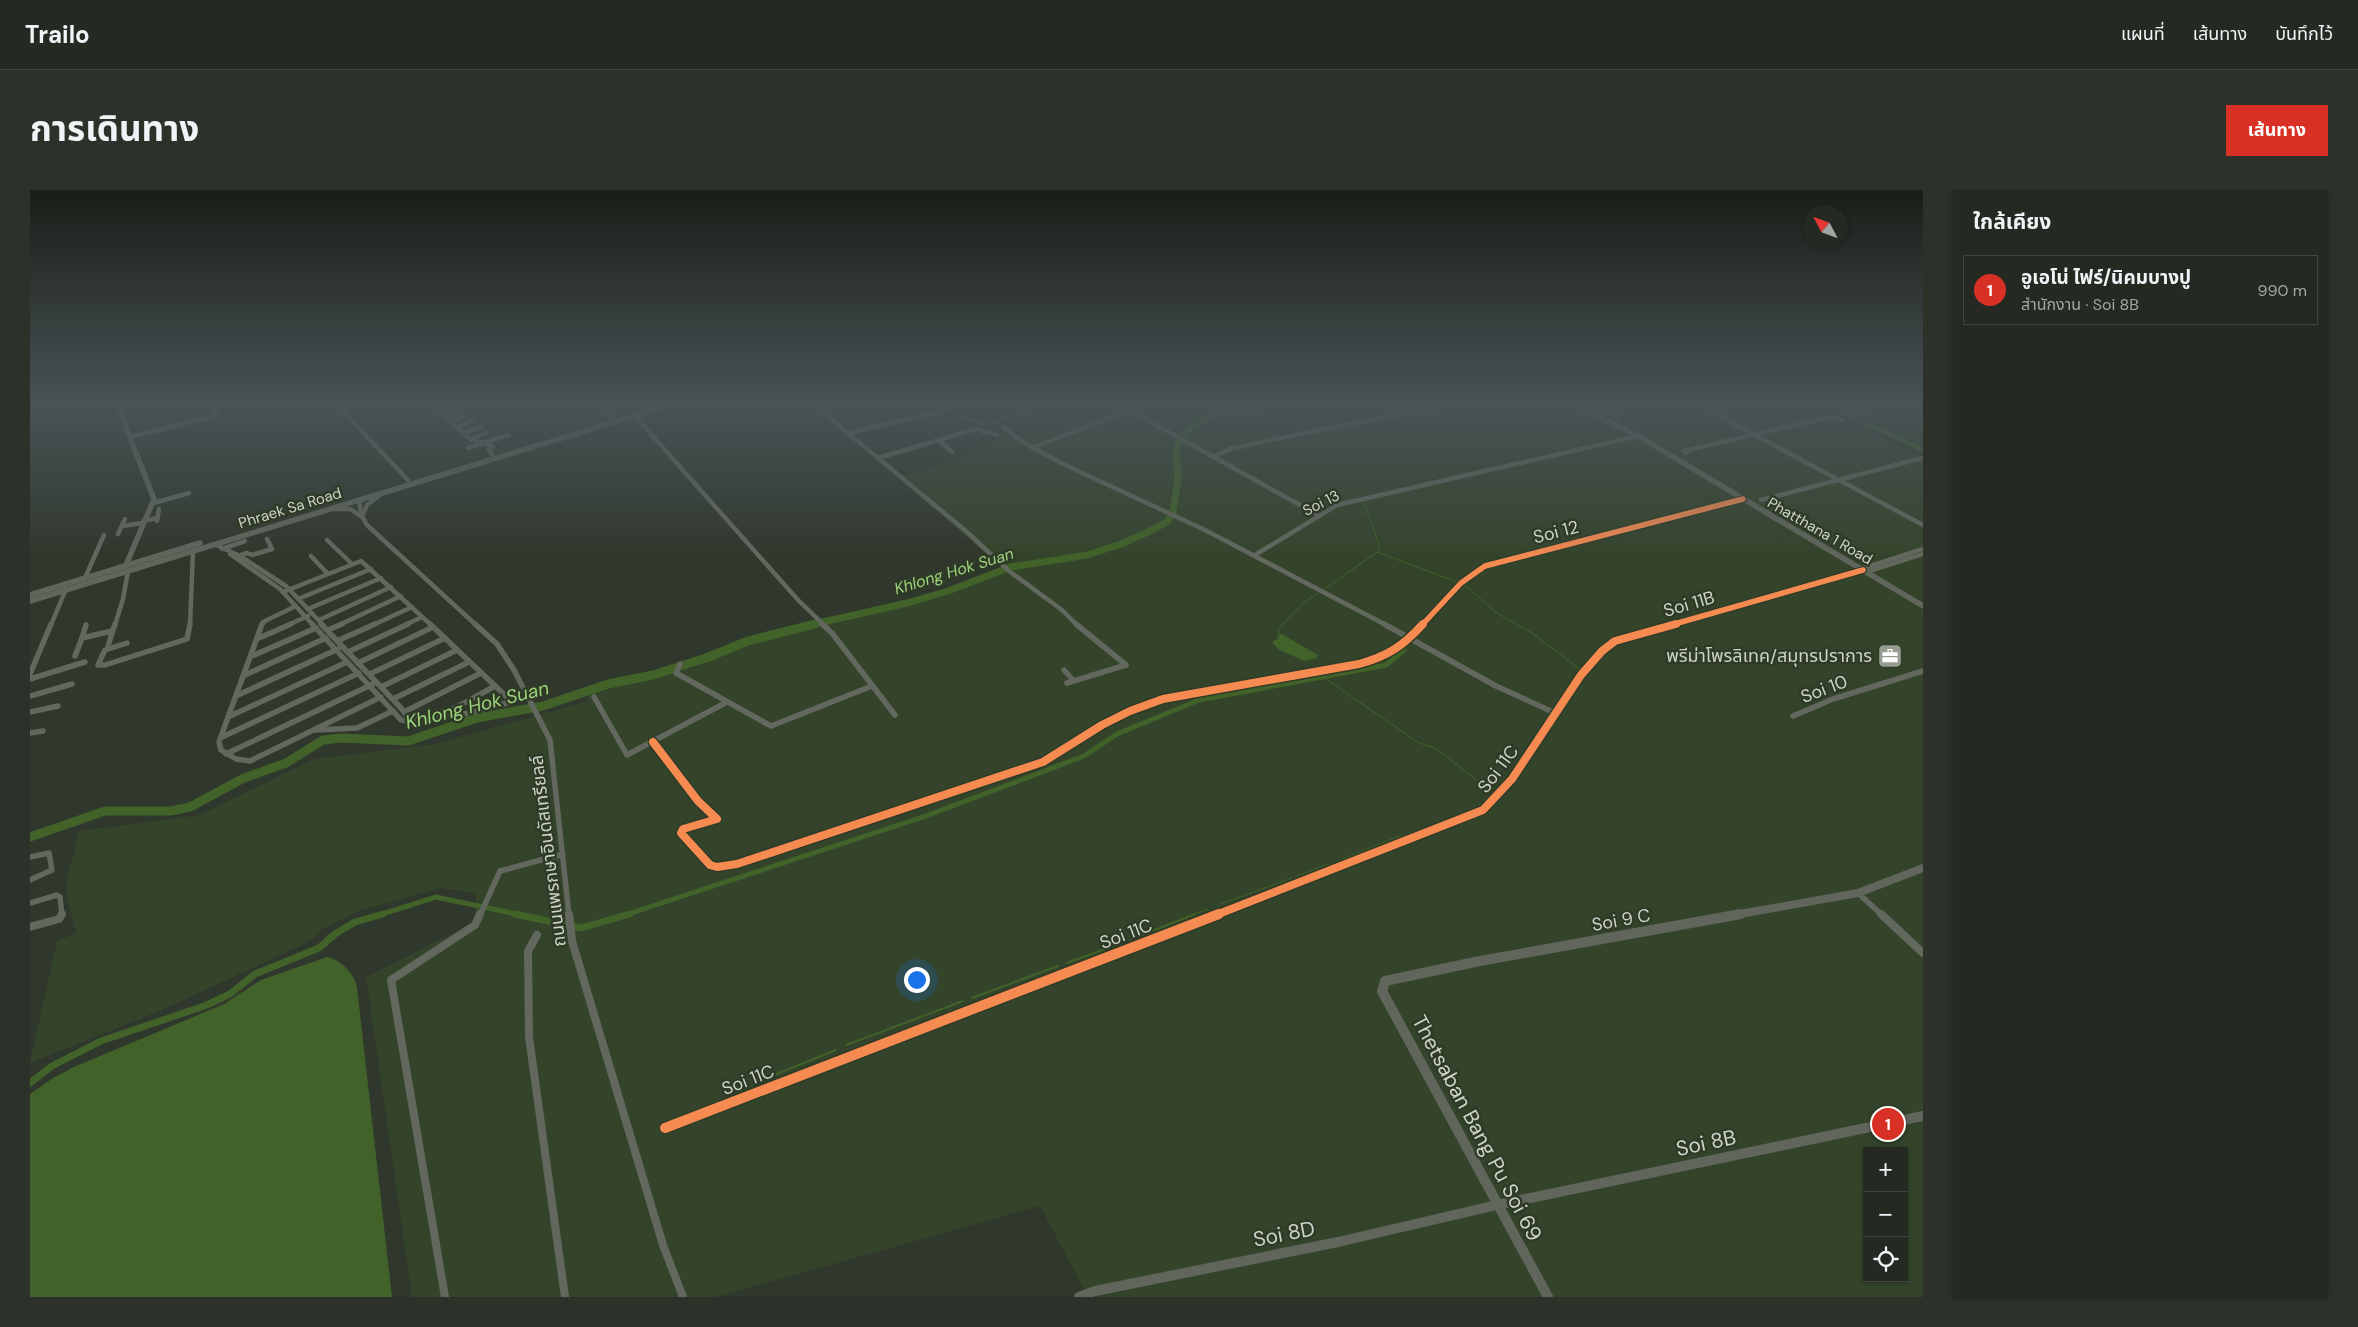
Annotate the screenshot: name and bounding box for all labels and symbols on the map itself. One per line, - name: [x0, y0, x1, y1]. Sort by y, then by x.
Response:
- north arrow: [1803, 205, 1848, 250]
- street label: Phraek Sa Road: [236, 483, 344, 533]
- street label: Soi 13: [1299, 485, 1343, 521]
- street label: Phatthana 1 Road: [1764, 493, 1876, 569]
- street label: Soi 12: [1531, 515, 1581, 549]
- water label: Khlong Hok Suan: [892, 543, 1016, 599]
- street label: Soi 11B: [1661, 585, 1718, 623]
- office icon: พรีม่าโพรลิเทค/สมุทรปราการ: [1877, 643, 1903, 669]
- place label: พรีม่าโพรลิเทค/สมุทรปราการ: [1666, 644, 1872, 668]
- street label: Soi 10: [1797, 669, 1851, 709]
- water label: Khlong Hok Suan: [403, 675, 552, 735]
- street label: Soi 11C: [1472, 740, 1524, 798]
- street label: ถนนแพรกษาอินดัสเทรียลล์: [524, 754, 572, 948]
- street label: Soi 9 C: [1590, 903, 1652, 937]
- street label: Soi 11C: [1096, 913, 1156, 955]
- your location: [904, 967, 930, 993]
- street label: Thetsaban Bang Pu Soi 69: [1405, 1010, 1549, 1246]
- street label: Soi 11C: [718, 1059, 778, 1101]
- pin: 1: [1872, 1105, 1904, 1143]
- street label: Soi 8B: [1673, 1123, 1739, 1163]
- street label: Soi 8D: [1251, 1214, 1317, 1254]

